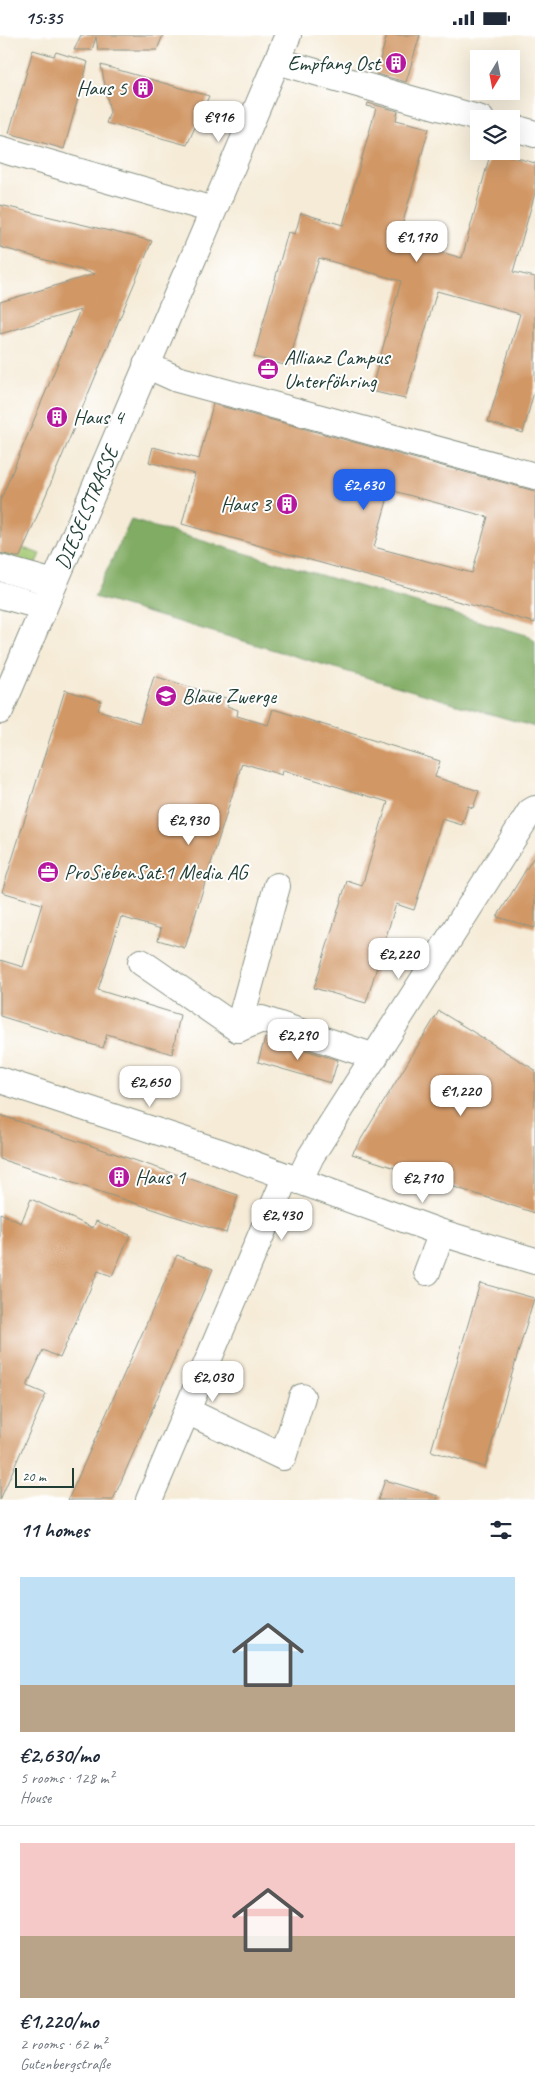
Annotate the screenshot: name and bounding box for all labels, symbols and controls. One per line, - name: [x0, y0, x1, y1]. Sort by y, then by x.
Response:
- text: 15:35: [25, 6, 62, 30]
- place label: Empfang Ost: [287, 50, 382, 76]
- north arrow: [470, 50, 520, 100]
- map controls: [470, 50, 520, 160]
- building icon: Empfang Ost: [384, 51, 408, 75]
- place label: Haus 5: [77, 75, 129, 101]
- building icon: Haus 5: [131, 76, 155, 100]
- pin: €916: [189, 101, 249, 143]
- text: €916: [205, 107, 233, 127]
- button: layers: [470, 110, 520, 160]
- pin: €1,170: [376, 221, 458, 263]
- text: €1,170: [397, 227, 437, 247]
- place label: Allianz Campus Unterföhring: [284, 344, 391, 394]
- office icon: Allianz Campus Unterföhring: [256, 357, 280, 381]
- place label: Haus 4: [73, 404, 126, 430]
- building icon: Haus 4: [45, 405, 69, 429]
- street label: DIESELSTRASSE: [49, 440, 125, 573]
- pin: €2,630: [323, 469, 405, 511]
- text: €2,630: [344, 475, 384, 495]
- place label: Haus 3: [221, 491, 273, 517]
- building icon: Haus 3: [275, 492, 299, 516]
- place label: Blaue Zwerge: [182, 683, 277, 709]
- school or university icon: Blaue Zwerge: [154, 684, 178, 708]
- pin: €2,930: [148, 803, 230, 846]
- text: €2,930: [170, 810, 208, 830]
- place label: ProSiebenSat.1 Media AG: [64, 859, 250, 885]
- office icon: ProSiebenSat.1 Media AG: [36, 860, 60, 884]
- pin: €2,220: [358, 937, 440, 980]
- text: €2,220: [379, 944, 419, 964]
- pin: €2,290: [257, 1019, 339, 1061]
- text: €2,290: [279, 1025, 317, 1045]
- pin: €2,650: [109, 1065, 191, 1108]
- text: €2,650: [130, 1072, 170, 1092]
- pin: €1,220: [420, 1075, 502, 1117]
- text: €1,220: [441, 1081, 481, 1101]
- pin: €2,710: [382, 1161, 464, 1204]
- place label: Haus 1: [135, 1164, 187, 1190]
- building icon: Haus 1: [107, 1165, 131, 1189]
- text: €2,710: [403, 1168, 443, 1188]
- pin: €2,430: [241, 1199, 323, 1241]
- text: €2,430: [262, 1205, 302, 1225]
- pin: €2,030: [172, 1361, 254, 1403]
- text: €2,030: [193, 1367, 233, 1387]
- scale bar: [15, 1465, 74, 1488]
- text: 20 m: [22, 1468, 46, 1485]
- icon: filters: [487, 1516, 515, 1544]
- text: 11 homes: [20, 1517, 89, 1543]
- icon: home: [223, 1610, 313, 1700]
- text: €2,630/mo: [20, 1742, 99, 1768]
- text: 5 rooms · 128 m²: [20, 1768, 114, 1788]
- text: House: [20, 1788, 51, 1808]
- icon: home: [223, 1875, 313, 1965]
- text: €1,220/mo: [20, 2008, 98, 2034]
- text: 2 rooms · 62 m²: [20, 2034, 106, 2054]
- text: Gutenbergstraße: [20, 2054, 110, 2074]

